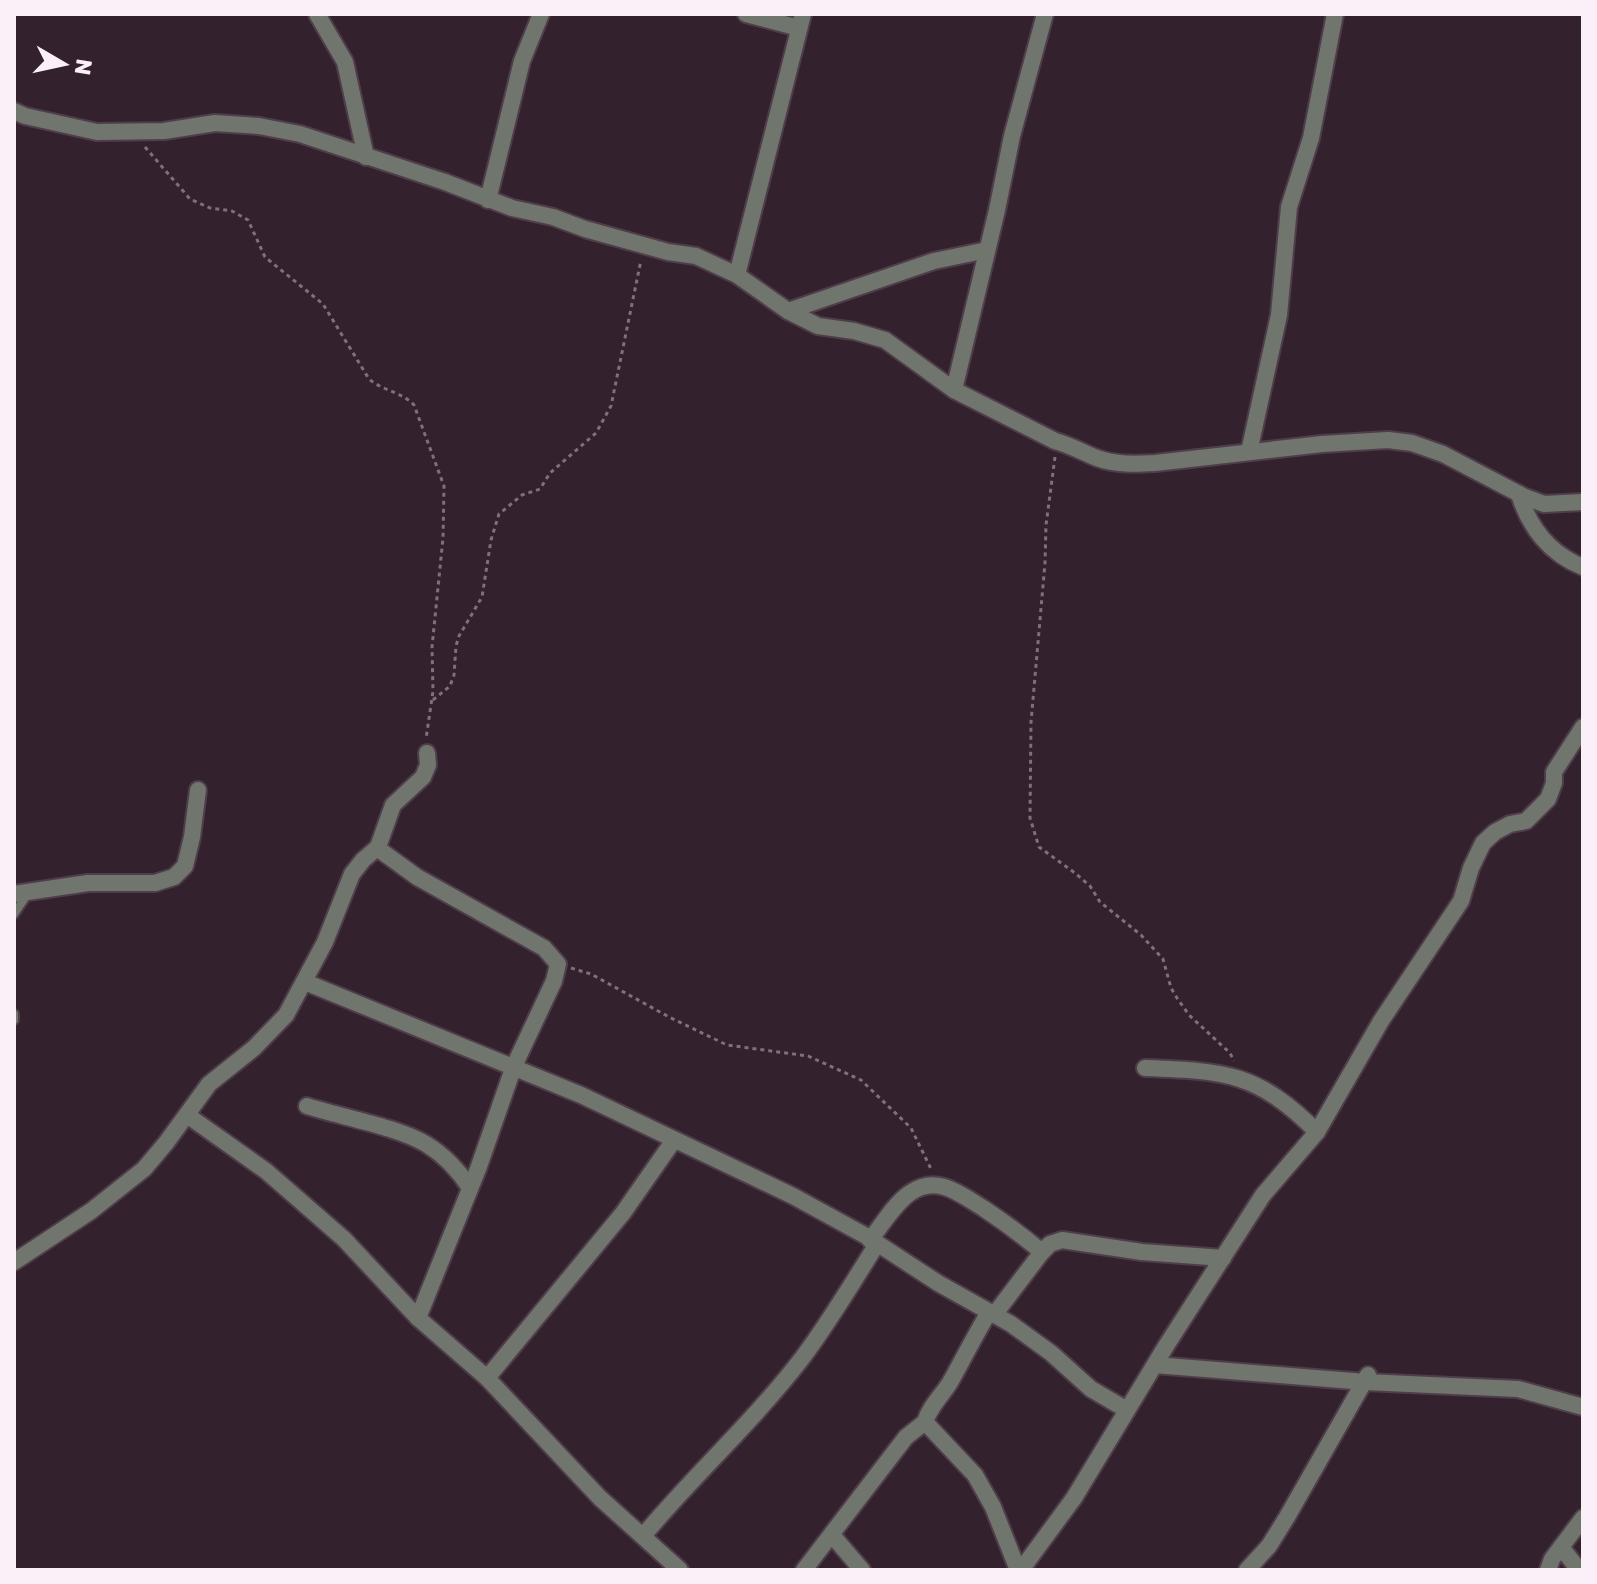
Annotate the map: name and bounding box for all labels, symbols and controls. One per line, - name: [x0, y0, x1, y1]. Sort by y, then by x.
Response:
- north arrow: [24, 24, 104, 104]
- text: N: [69, 57, 98, 77]

